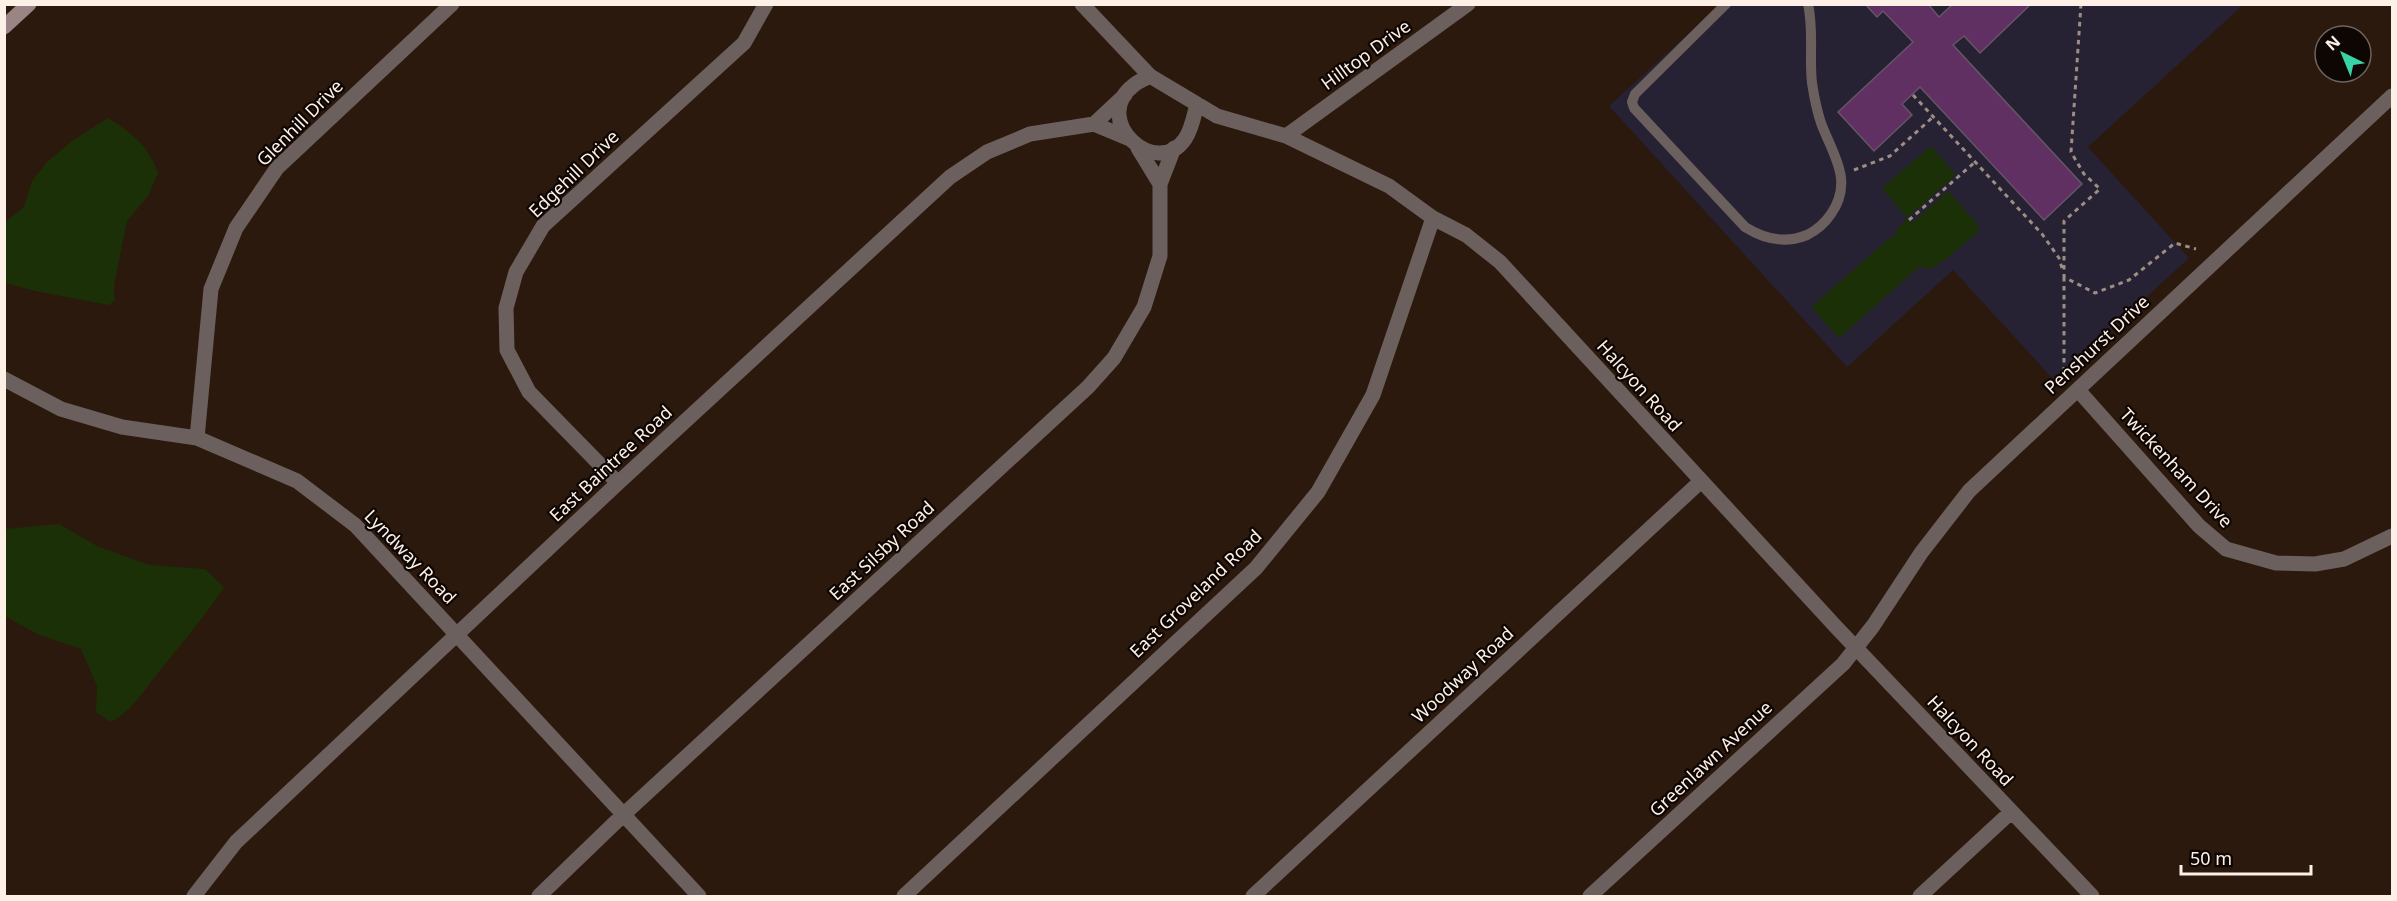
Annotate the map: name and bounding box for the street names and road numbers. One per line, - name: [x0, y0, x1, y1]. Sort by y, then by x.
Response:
- street label: Hilltop Drive: [1316, 14, 1415, 95]
- street label: Glenhill Drive: [251, 74, 348, 171]
- street label: Edgehill Drive: [523, 124, 624, 222]
- street label: Penshurst Drive: [2039, 290, 2154, 399]
- street label: Halcyon Road: [1592, 334, 1687, 436]
- street label: East Baintree Road: [544, 400, 677, 526]
- street label: Twickenham Drive: [2115, 402, 2238, 532]
- street label: East Silsby Road: [824, 495, 939, 605]
- street label: Lyndway Road: [360, 504, 462, 609]
- street label: East Groveland Road: [1124, 524, 1267, 663]
- street label: Woodway Road: [1406, 621, 1518, 728]
- street label: Halcyon Road: [1922, 690, 2019, 791]
- street label: Greenlawn Avenue: [1644, 695, 1777, 821]

